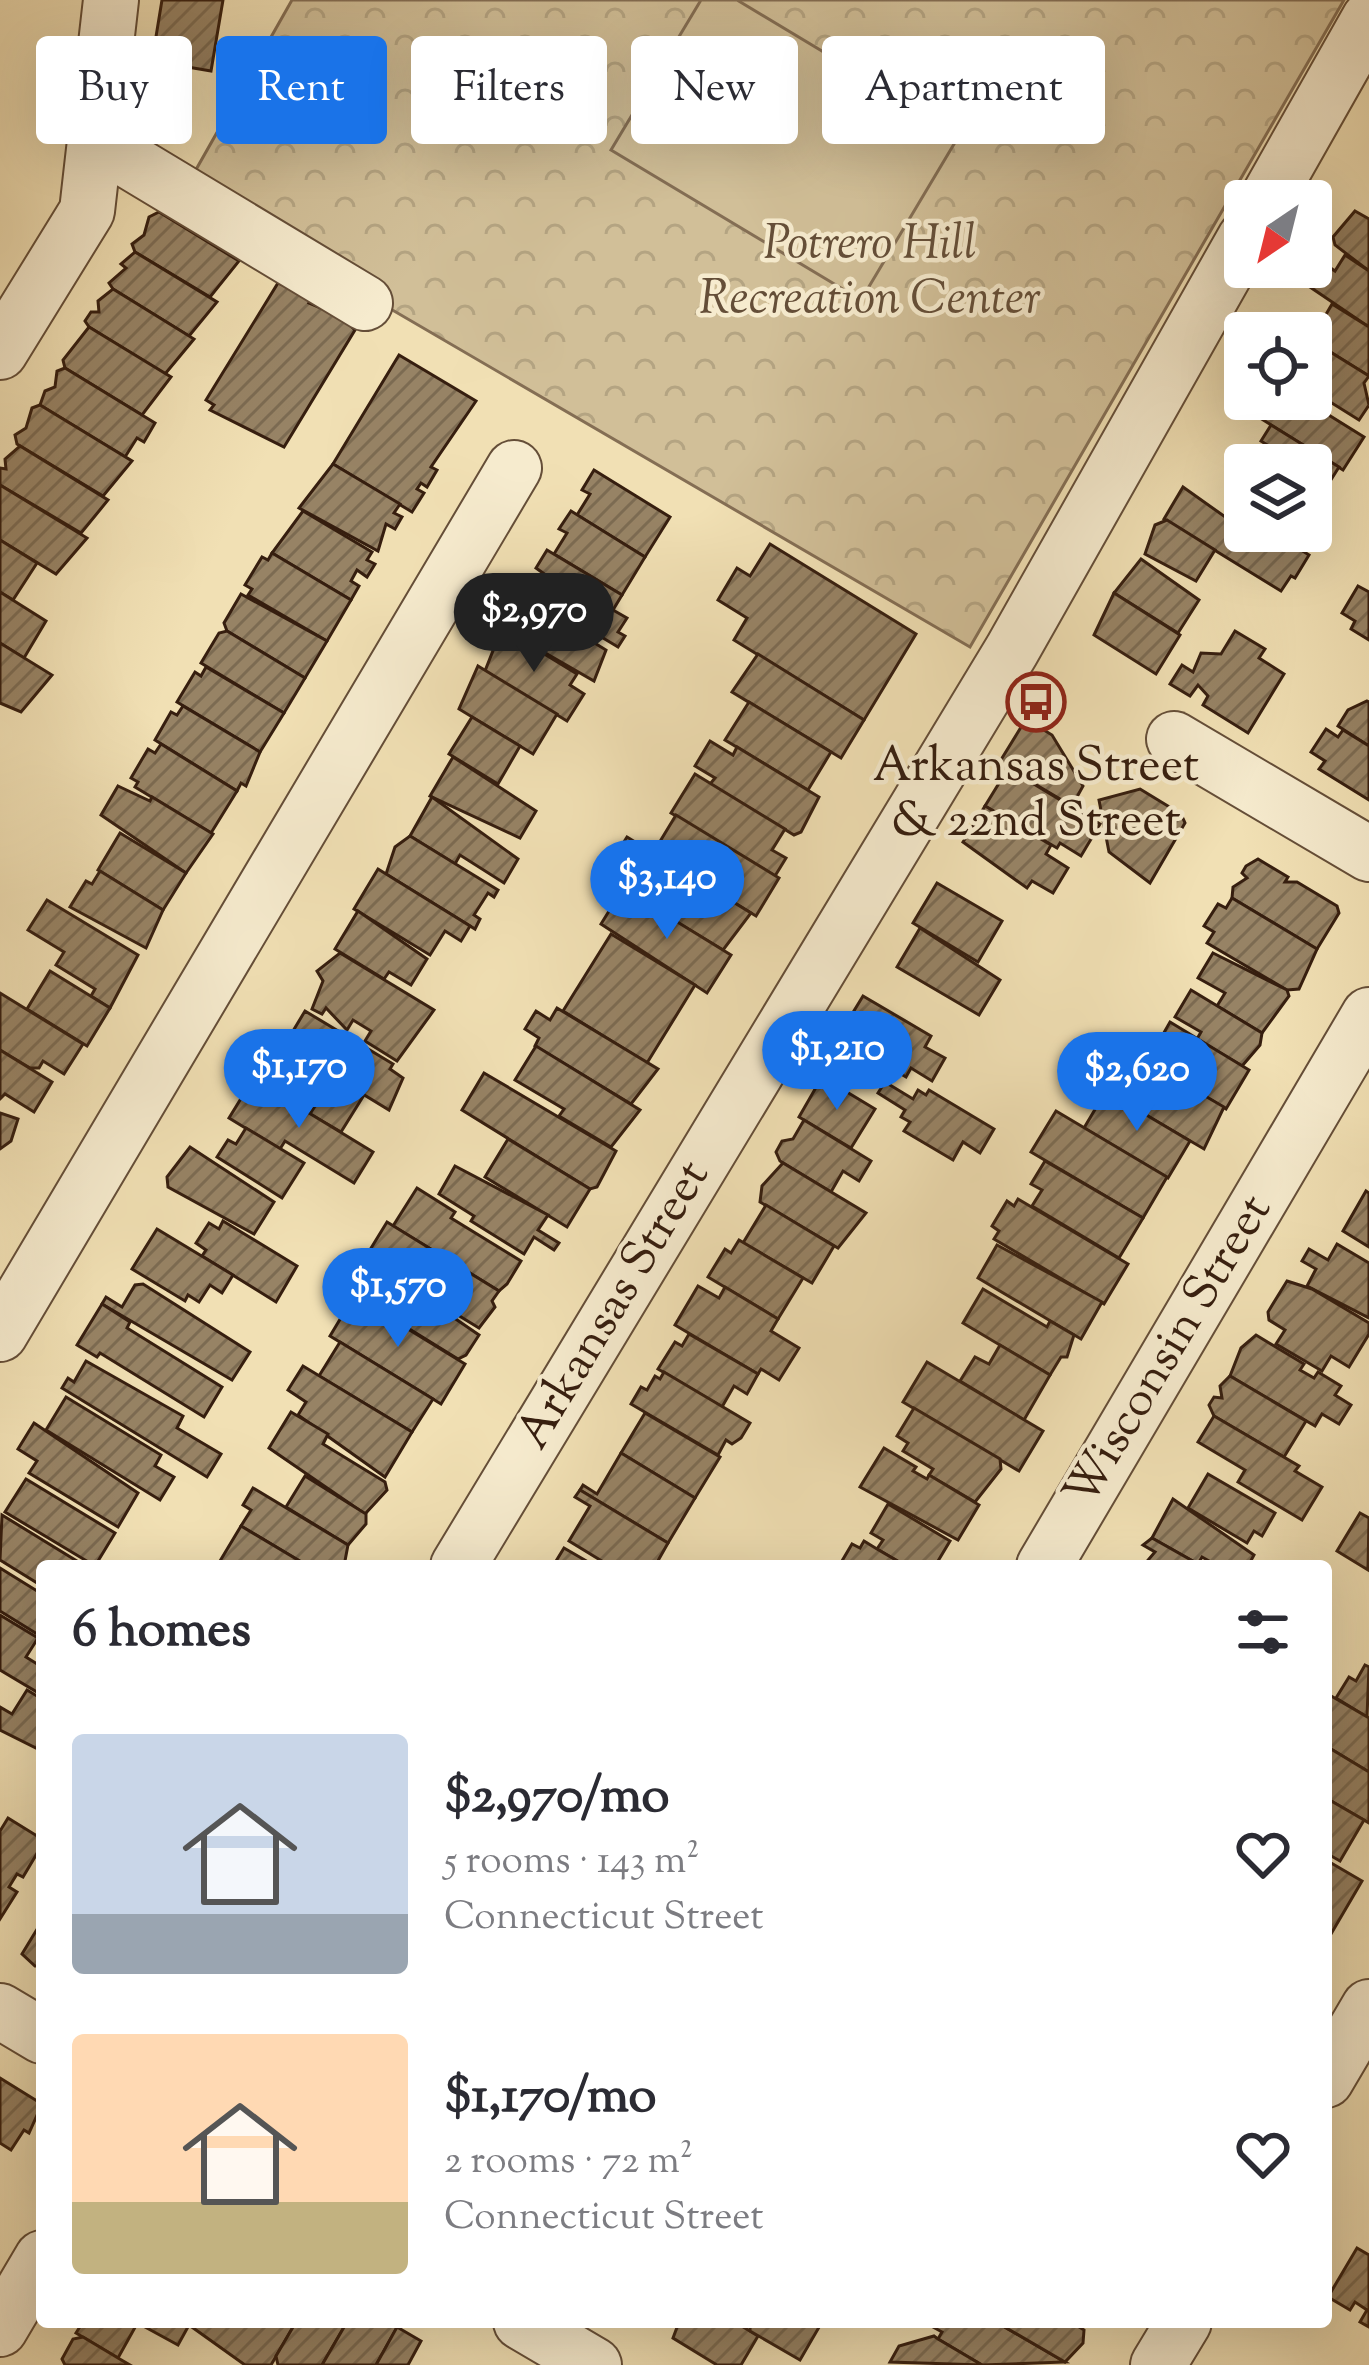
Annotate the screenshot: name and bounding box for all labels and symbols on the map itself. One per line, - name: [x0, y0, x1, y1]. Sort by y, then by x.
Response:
- north arrow: [1224, 180, 1332, 288]
- park label: Potrero Hill Recreation Center: [699, 211, 1041, 335]
- pin: $2,970: [436, 573, 632, 675]
- bus stop icon: Arkansas Street & 22nd Street: [1005, 671, 1067, 733]
- place label: Arkansas Street & 22nd Street: [873, 734, 1199, 858]
- pin: $3,140: [569, 840, 765, 942]
- pin: $1,210: [739, 1011, 935, 1113]
- pin: $1,170: [201, 1029, 397, 1131]
- pin: $2,620: [1039, 1032, 1235, 1134]
- street label: Arkansas Street: [501, 1148, 729, 1464]
- street label: Wisconsin Street: [1049, 1182, 1291, 1522]
- pin: $1,570: [300, 1248, 496, 1350]

